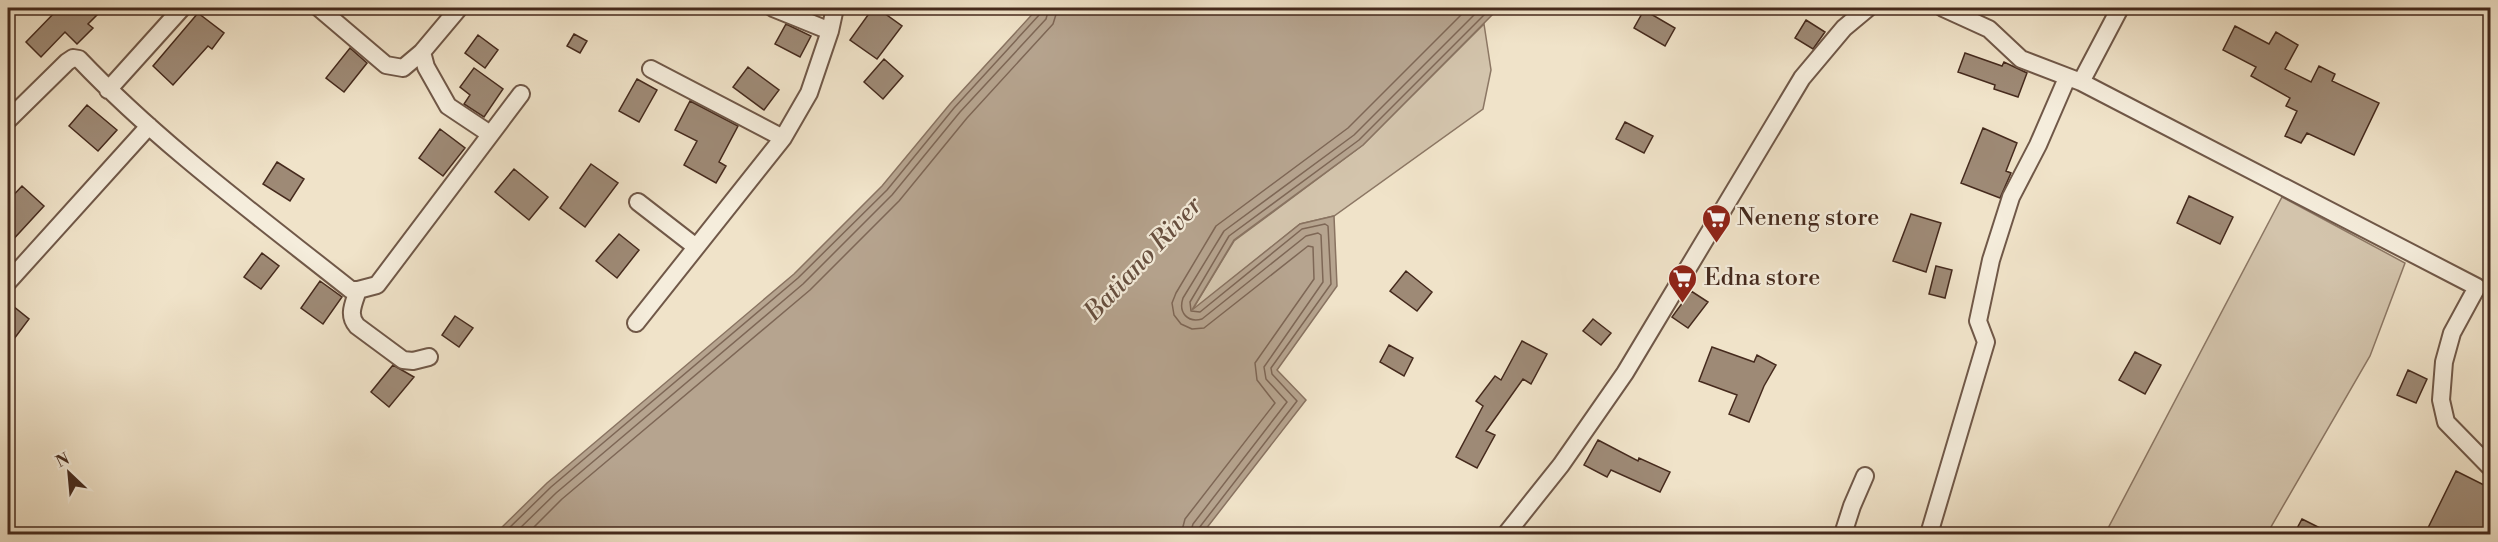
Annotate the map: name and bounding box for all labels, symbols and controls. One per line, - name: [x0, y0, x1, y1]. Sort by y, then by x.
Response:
- water label: Batiano River: [1076, 189, 1210, 329]
- supermarket icon: Neneng store: [1700, 202, 1732, 244]
- place label: Neneng store: [1737, 203, 1880, 233]
- supermarket icon: Edna store: [1667, 262, 1699, 304]
- place label: Edna store: [1704, 263, 1820, 293]
- north arrow: [39, 443, 99, 503]
- text: N: [53, 449, 73, 472]

